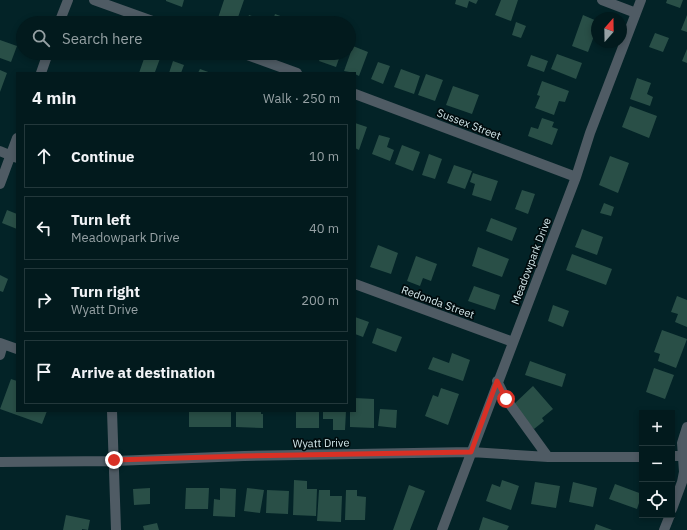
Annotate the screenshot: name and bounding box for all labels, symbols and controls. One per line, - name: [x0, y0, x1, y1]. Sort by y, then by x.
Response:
- north arrow: [591, 12, 627, 48]
- search box: [16, 16, 356, 60]
- icon: search: [30, 27, 52, 49]
- text: Search here: [62, 29, 142, 48]
- text: 4 min: [32, 87, 76, 109]
- text: Walk · 250 m: [263, 90, 340, 107]
- street label: Sussex Street: [435, 105, 503, 143]
- icon: ahead: [33, 145, 55, 167]
- text: Continue: [71, 147, 135, 166]
- text: 10 m: [309, 148, 339, 165]
- text: Turn left: [71, 210, 131, 229]
- street label: Meadowpark Drive: [508, 216, 554, 306]
- icon: left: [33, 217, 55, 239]
- text: 40 m: [309, 220, 339, 237]
- text: Meadowpark Drive: [71, 229, 180, 246]
- text: Turn right: [71, 282, 140, 301]
- street label: Redonda Street: [400, 282, 477, 322]
- icon: right: [33, 289, 55, 311]
- text: 200 m: [301, 292, 339, 309]
- text: Wyatt Drive: [71, 301, 138, 318]
- icon: arrive: [33, 361, 55, 383]
- text: Arrive at destination: [71, 363, 215, 382]
- route start: [497, 390, 515, 408]
- map controls: [639, 410, 675, 518]
- button: +: [639, 410, 675, 446]
- street label: Wyatt Drive: [292, 436, 350, 450]
- button: −: [639, 446, 675, 482]
- route end: [105, 451, 123, 469]
- button: locate: [639, 482, 675, 518]

